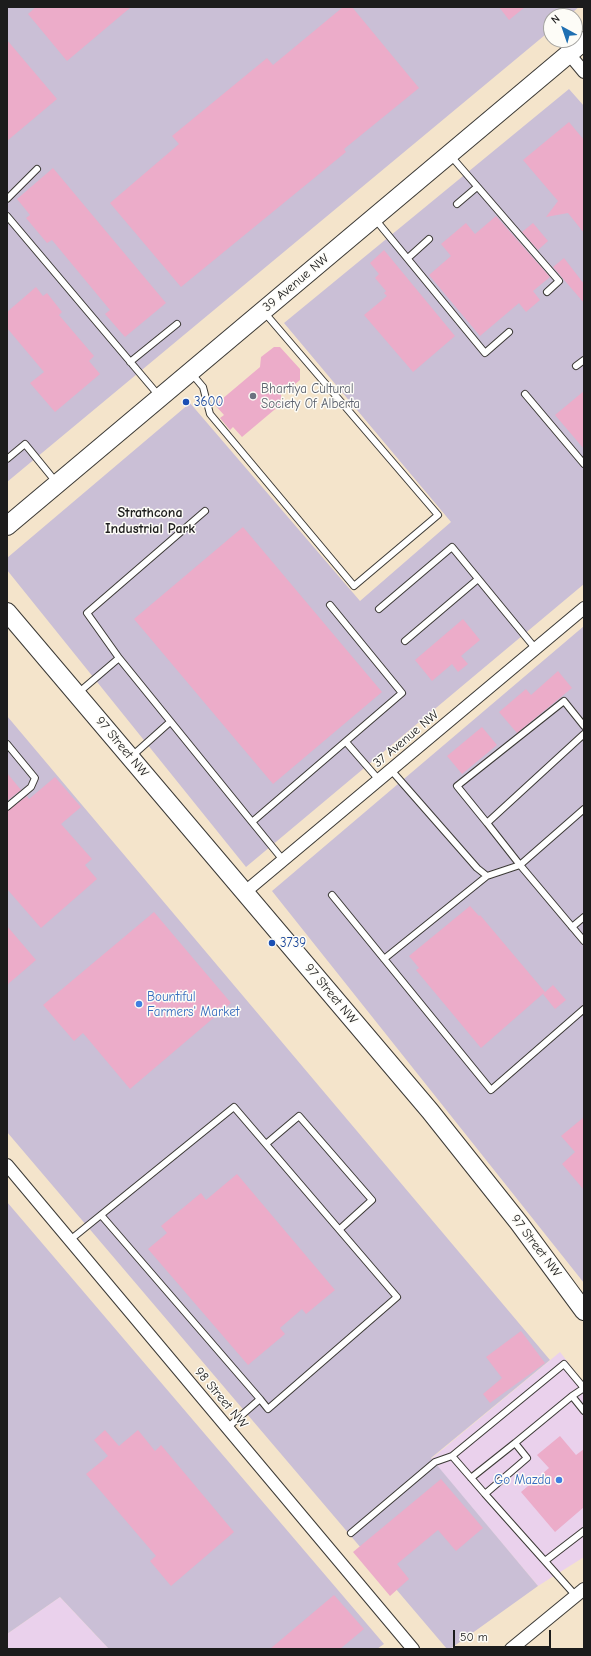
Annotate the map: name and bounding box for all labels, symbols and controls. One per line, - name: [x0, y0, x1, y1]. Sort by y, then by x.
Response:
- north arrow: [543, 8, 583, 48]
- text: N: [549, 12, 563, 26]
- street label: 39 Avenue NW: [260, 251, 332, 315]
- place label: Bhartiya Cultural Society Of Alberta: [261, 381, 360, 412]
- marker: Bhartiya Cultural Society Of Alberta: [248, 391, 258, 401]
- place label: 3600: [194, 394, 223, 410]
- marker: 3600: [181, 397, 191, 407]
- district label: Strathcona Industrial Park: [105, 505, 195, 538]
- street label: 37 Avenue NW: [370, 707, 442, 771]
- street label: 97 Street NW: [92, 714, 152, 780]
- place label: 3739: [280, 935, 306, 951]
- marker: 3739: [267, 938, 277, 948]
- street label: 97 Street NW: [301, 961, 361, 1027]
- place label: Bountiful Farmers' Market: [147, 989, 239, 1020]
- marker: Bountiful Farmers' Market: [134, 999, 144, 1009]
- street label: 97 Street NW: [507, 1212, 565, 1280]
- street label: 98 Street NW: [191, 1364, 251, 1432]
- place label: Go Mazda: [494, 1472, 551, 1488]
- marker: Go Mazda: [554, 1475, 564, 1485]
- scale bar: [455, 1622, 553, 1648]
- text: 50 m: [460, 1630, 488, 1644]

